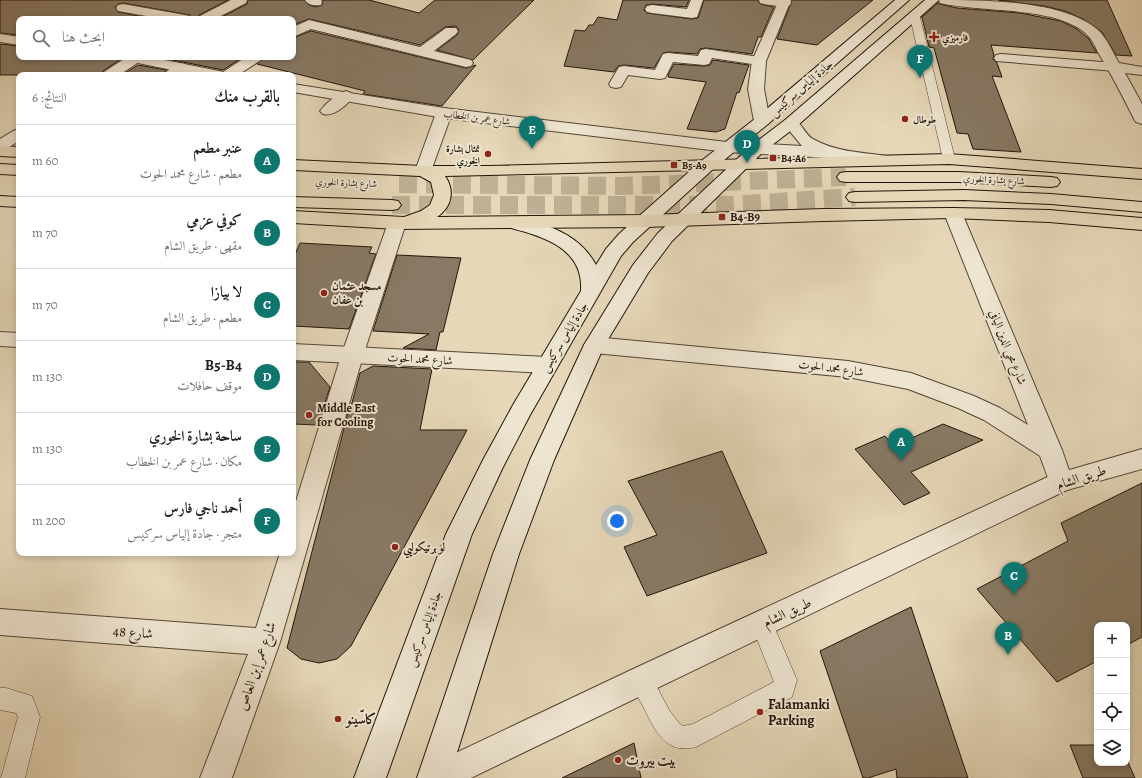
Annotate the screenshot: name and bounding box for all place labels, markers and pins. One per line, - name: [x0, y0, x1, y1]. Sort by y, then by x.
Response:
- place label: فارميزي: [942, 31, 968, 46]
- marker: فارميزي: [929, 32, 939, 42]
- pin: F: [907, 45, 933, 78]
- place label: طوطال: [913, 113, 936, 126]
- marker: طوطال: [900, 114, 910, 124]
- pin: E: [519, 116, 545, 149]
- pin: D: [734, 130, 760, 163]
- place label: تمثال بشارة الخوري: [446, 142, 480, 169]
- marker: تمثال بشارة الخوري: [483, 149, 493, 159]
- place label: B4-A6: [781, 152, 806, 165]
- marker: B4-A6: [768, 153, 778, 163]
- place label: B5-A9: [682, 159, 707, 172]
- marker: B5-A9: [669, 160, 679, 170]
- place label: B4-B9: [730, 209, 761, 225]
- marker: B4-B9: [717, 212, 727, 222]
- place label: مسجد عثمان بن عفان: [332, 278, 382, 308]
- marker: مسجد عثمان بن عفان: [319, 288, 329, 298]
- place label: Middle East for Cooling: [317, 400, 376, 430]
- marker: Middle East for Cooling: [304, 410, 314, 420]
- pin: A: [888, 428, 914, 461]
- place label: لو برتيكوليي: [403, 539, 445, 559]
- marker: لو برتيكوليي: [390, 542, 400, 552]
- pin: C: [1001, 562, 1027, 595]
- pin: B: [995, 622, 1021, 655]
- place label: Falamanki Parking: [768, 695, 830, 730]
- marker: Falamanki Parking: [755, 707, 765, 717]
- place label: كاسّينو: [344, 709, 376, 729]
- marker: كاسّينو: [333, 714, 343, 724]
- place label: بيت بيروت: [626, 751, 676, 770]
- marker: بيت بيروت: [613, 755, 623, 765]

